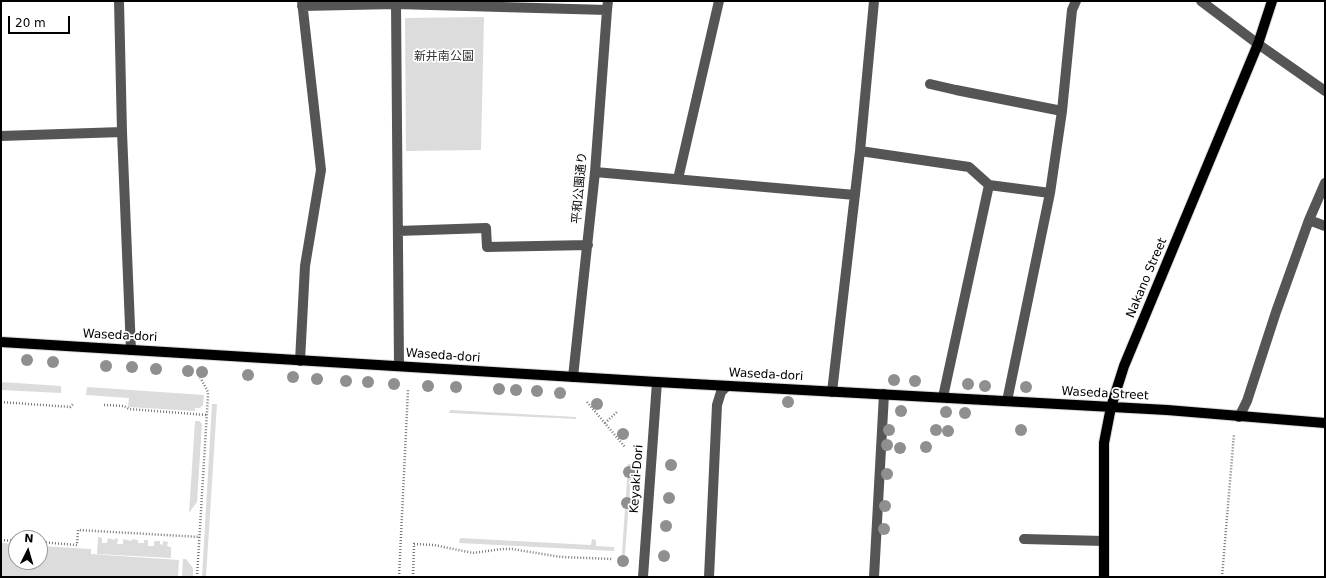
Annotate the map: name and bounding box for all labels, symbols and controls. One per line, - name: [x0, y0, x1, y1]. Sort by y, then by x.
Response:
- scale bar: [10, 8, 72, 34]
- text: 20 m: [15, 16, 46, 30]
- park label: 新井南公園: [414, 50, 474, 64]
- street label: 平和公園通り: [570, 152, 590, 224]
- street label: Nakano Street: [1124, 236, 1170, 320]
- street label: Waseda-dori: [82, 327, 158, 345]
- street label: Waseda-dori: [405, 346, 481, 366]
- street label: Waseda-dori: [728, 366, 804, 384]
- street label: Waseda Street: [1061, 385, 1149, 403]
- street label: Keyaki-Dori: [627, 444, 647, 514]
- north arrow: [8, 530, 48, 570]
- text: N: [24, 532, 34, 545]

